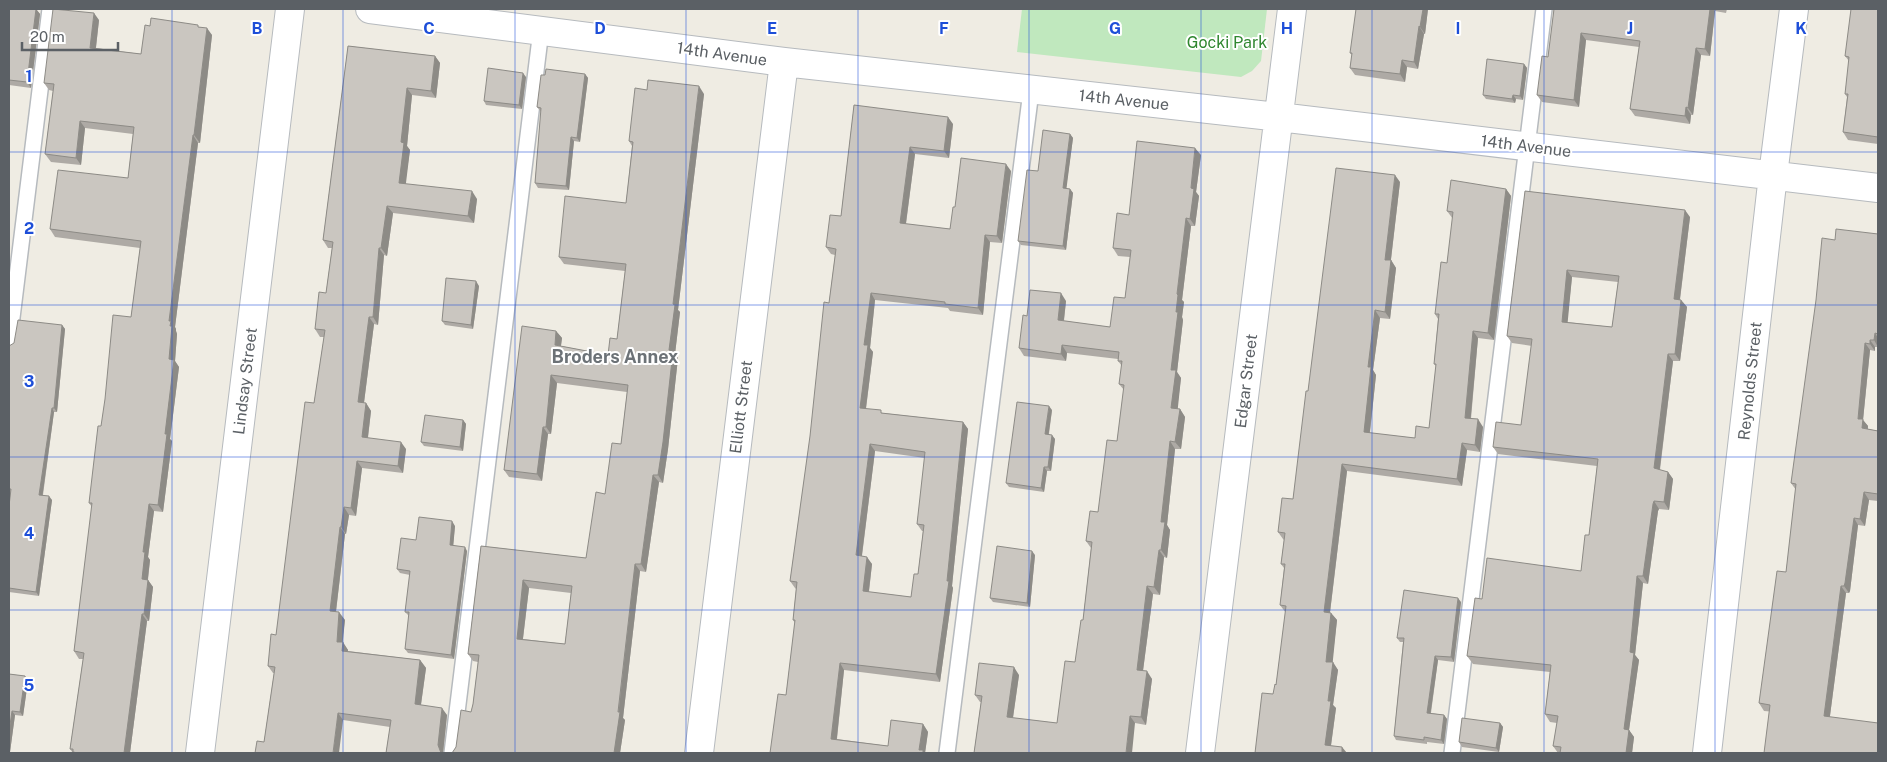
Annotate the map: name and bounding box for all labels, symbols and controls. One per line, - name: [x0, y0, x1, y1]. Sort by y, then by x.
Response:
- text: B: [252, 19, 263, 38]
- text: C: [423, 19, 435, 38]
- text: D: [594, 19, 606, 38]
- text: E: [767, 19, 777, 38]
- text: F: [939, 19, 949, 38]
- text: G: [1109, 19, 1121, 38]
- text: H: [1281, 19, 1293, 38]
- text: I: [1456, 19, 1460, 38]
- text: J: [1627, 19, 1633, 38]
- text: K: [1795, 19, 1807, 38]
- scale bar: [22, 20, 119, 52]
- text: 20 m: [30, 28, 65, 45]
- park label: Gocki Park: [1187, 33, 1267, 52]
- street label: 14th Avenue: [676, 38, 768, 70]
- text: 1: [26, 67, 32, 86]
- street label: 14th Avenue: [1078, 86, 1170, 114]
- street label: 14th Avenue: [1480, 131, 1572, 161]
- text: 2: [24, 219, 34, 238]
- street label: Reynolds Street: [1734, 321, 1766, 441]
- street label: Lindsay Street: [229, 326, 261, 436]
- street label: Edgar Street: [1231, 333, 1261, 429]
- district label: Broders Annex: [552, 346, 679, 367]
- street label: Elliott Street: [726, 359, 756, 455]
- text: 3: [24, 372, 34, 391]
- text: 4: [24, 524, 35, 543]
- text: 5: [24, 676, 35, 695]

